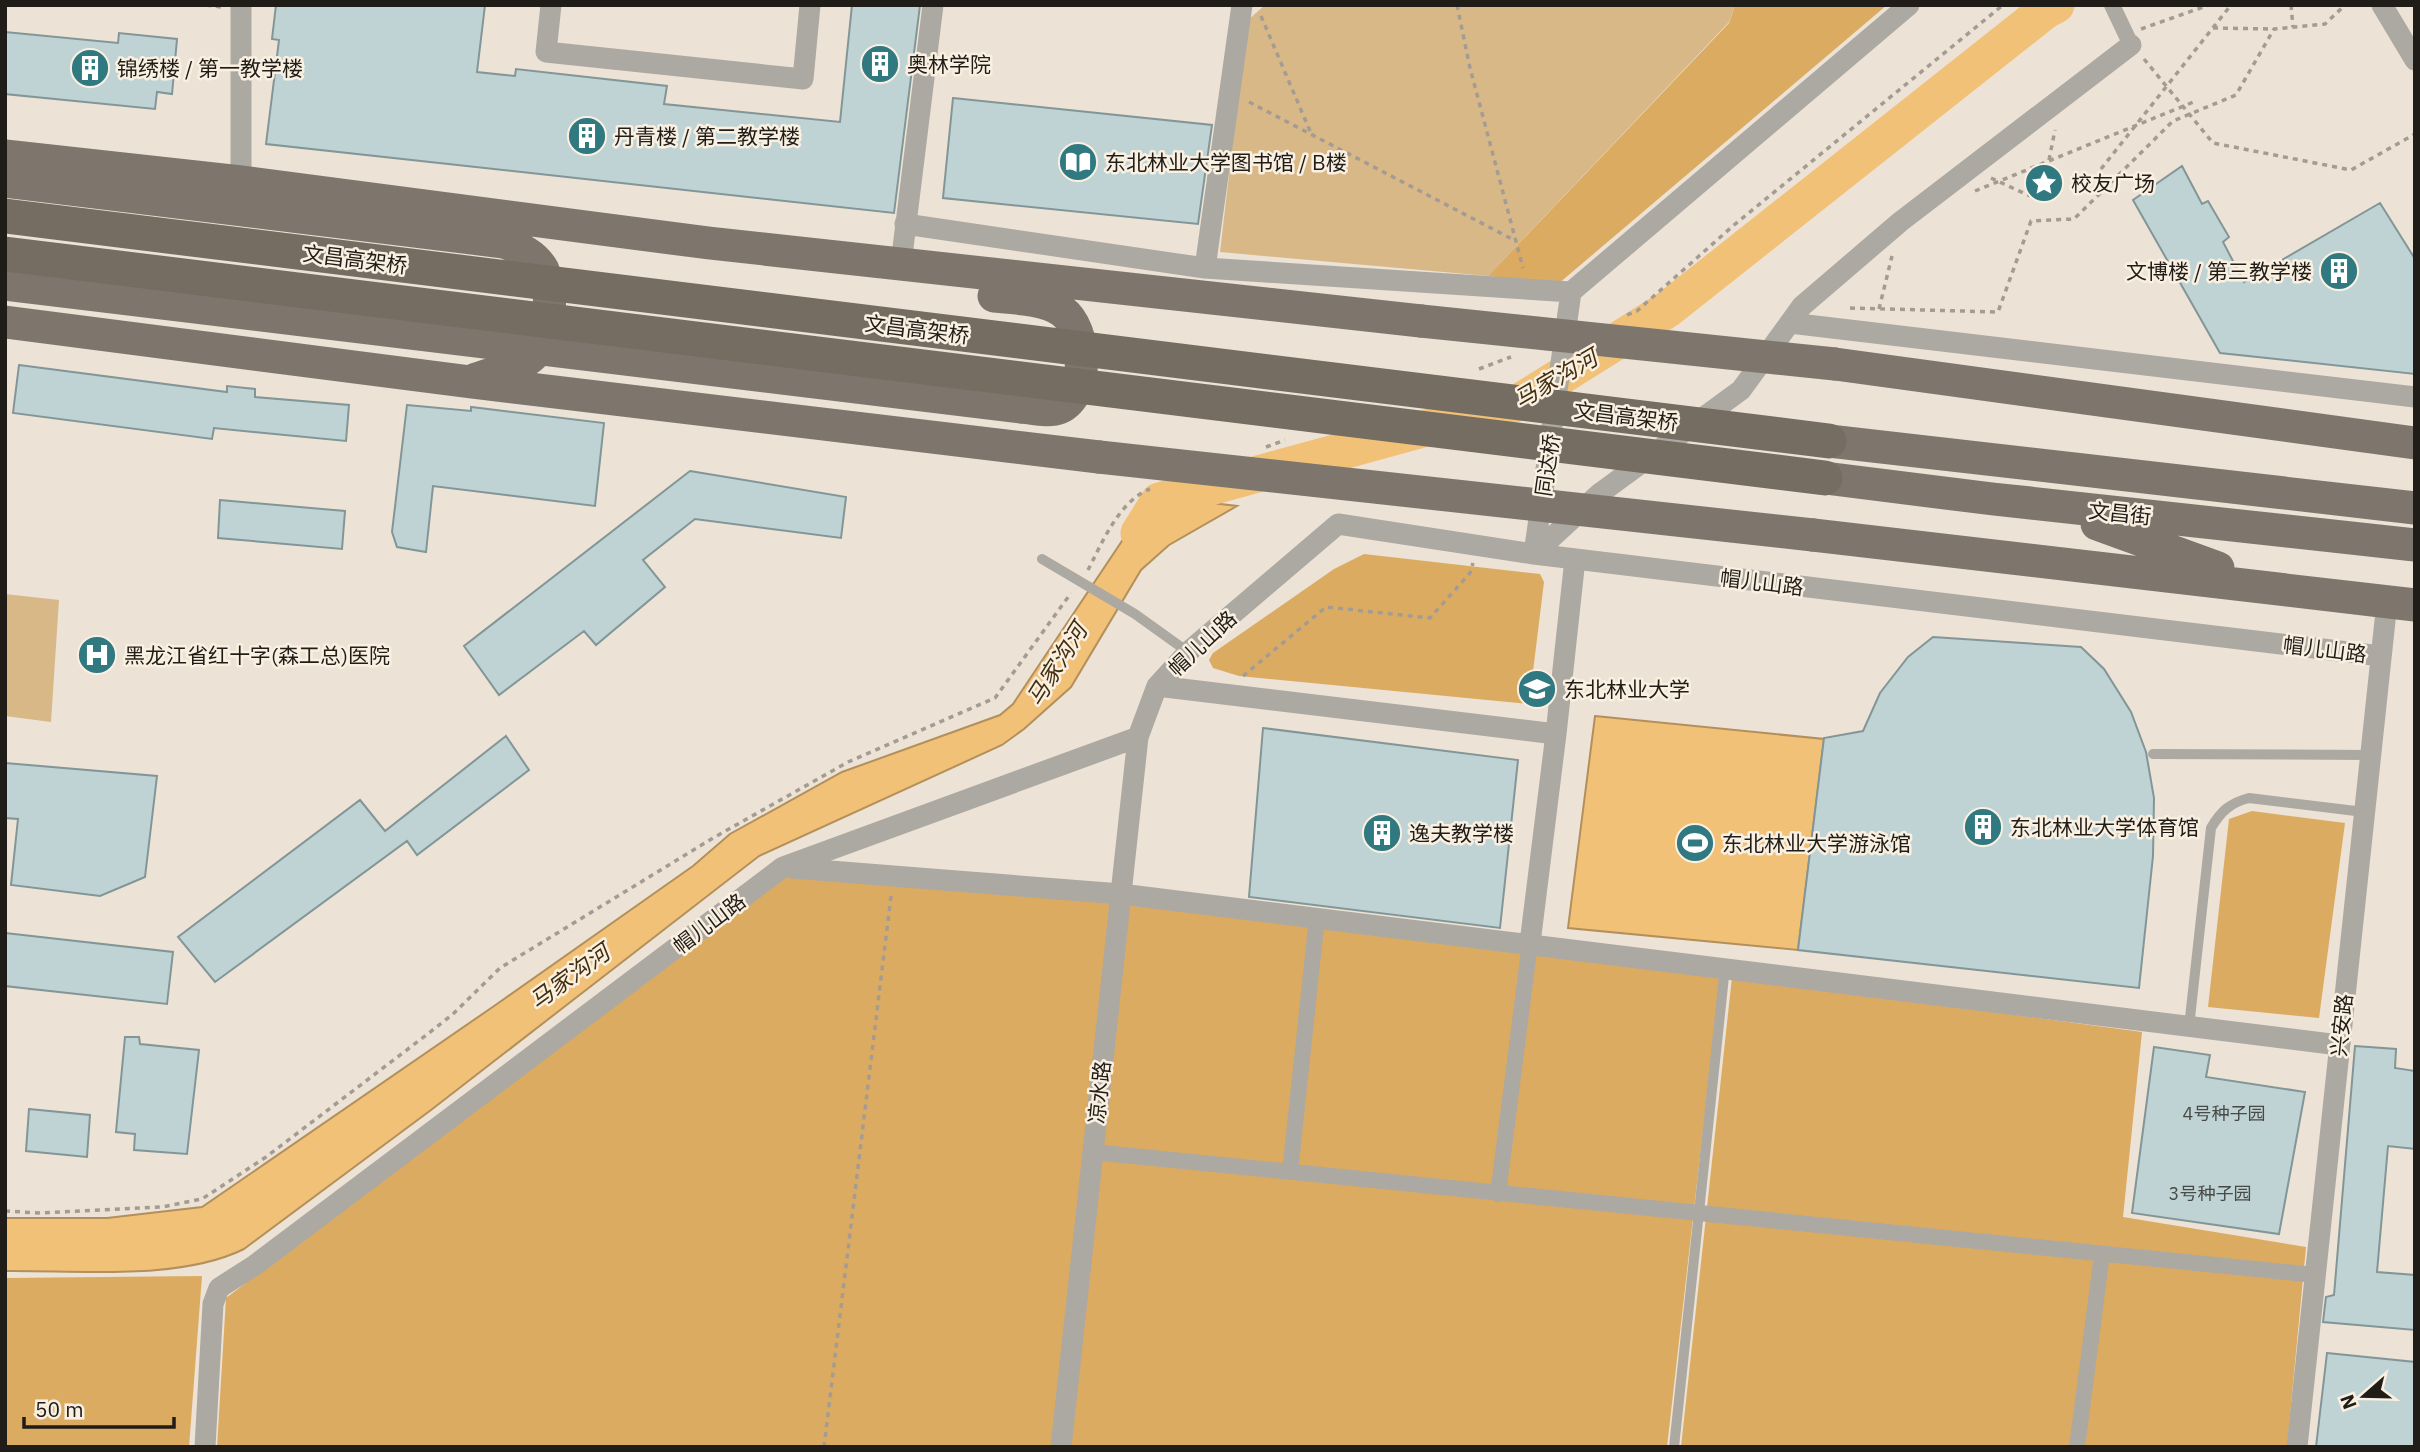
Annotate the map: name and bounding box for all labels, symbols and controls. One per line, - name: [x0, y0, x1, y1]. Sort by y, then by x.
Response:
- building icon: 奥林学院: [859, 43, 901, 85]
- building icon: 锦绣楼 / 第一教学楼: [69, 47, 111, 89]
- place label: 奥林学院: [907, 50, 991, 78]
- place label: 锦绣楼 / 第一教学楼: [117, 54, 303, 82]
- building icon: 丹青楼 / 第二教学楼: [566, 115, 608, 157]
- place label: 丹青楼 / 第二教学楼: [614, 122, 800, 150]
- library icon: 东北林业大学图书馆 / B楼: [1057, 141, 1099, 183]
- place label: 东北林业大学图书馆 / B楼: [1105, 148, 1347, 176]
- place icon: 校友广场: [2023, 162, 2065, 204]
- place label: 校友广场: [2071, 169, 2155, 197]
- street label: 文昌高架桥: [301, 239, 409, 279]
- building icon: 文博楼 / 第三教学楼: [2318, 250, 2360, 292]
- place label: 文博楼 / 第三教学楼: [2126, 257, 2312, 285]
- street label: 文昌高架桥: [863, 309, 971, 349]
- water label: 马家沟河: [1508, 340, 1606, 414]
- street label: 文昌高架桥: [1572, 396, 1680, 436]
- street label: 同达桥: [1529, 432, 1565, 498]
- street label: 文昌街: [2087, 496, 2153, 530]
- street label: 帽儿山路: [1719, 563, 1805, 601]
- street label: 帽儿山路: [1162, 604, 1242, 682]
- water label: 马家沟河: [1019, 614, 1095, 711]
- street label: 帽儿山路: [2282, 630, 2368, 668]
- hospital icon: 黑龙江省红十字(森工总)医院: [76, 634, 118, 676]
- place label: 黑龙江省红十字(森工总)医院: [124, 641, 390, 669]
- school or university icon: 东北林业大学: [1516, 668, 1558, 710]
- place label: 东北林业大学: [1564, 675, 1690, 703]
- building icon: 东北林业大学体育馆: [1962, 806, 2004, 848]
- building icon: 逸夫教学楼: [1361, 812, 1403, 854]
- place label: 东北林业大学体育馆: [2010, 813, 2199, 841]
- place label: 逸夫教学楼: [1409, 819, 1514, 847]
- sports icon: 东北林业大学游泳馆: [1674, 822, 1716, 864]
- place label: 东北林业大学游泳馆: [1722, 829, 1911, 857]
- street label: 帽儿山路: [667, 887, 751, 959]
- water label: 马家沟河: [523, 934, 618, 1015]
- street label: 兴安路: [2324, 992, 2358, 1058]
- street label: 凉水路: [1082, 1059, 1116, 1125]
- house number: 4号种子园: [2183, 1102, 2265, 1125]
- house number: 3号种子园: [2169, 1182, 2251, 1205]
- north arrow: [2329, 1361, 2399, 1431]
- scale bar: [24, 1386, 175, 1430]
- text: N: [2334, 1391, 2362, 1412]
- text: 50 m: [35, 1395, 84, 1423]

